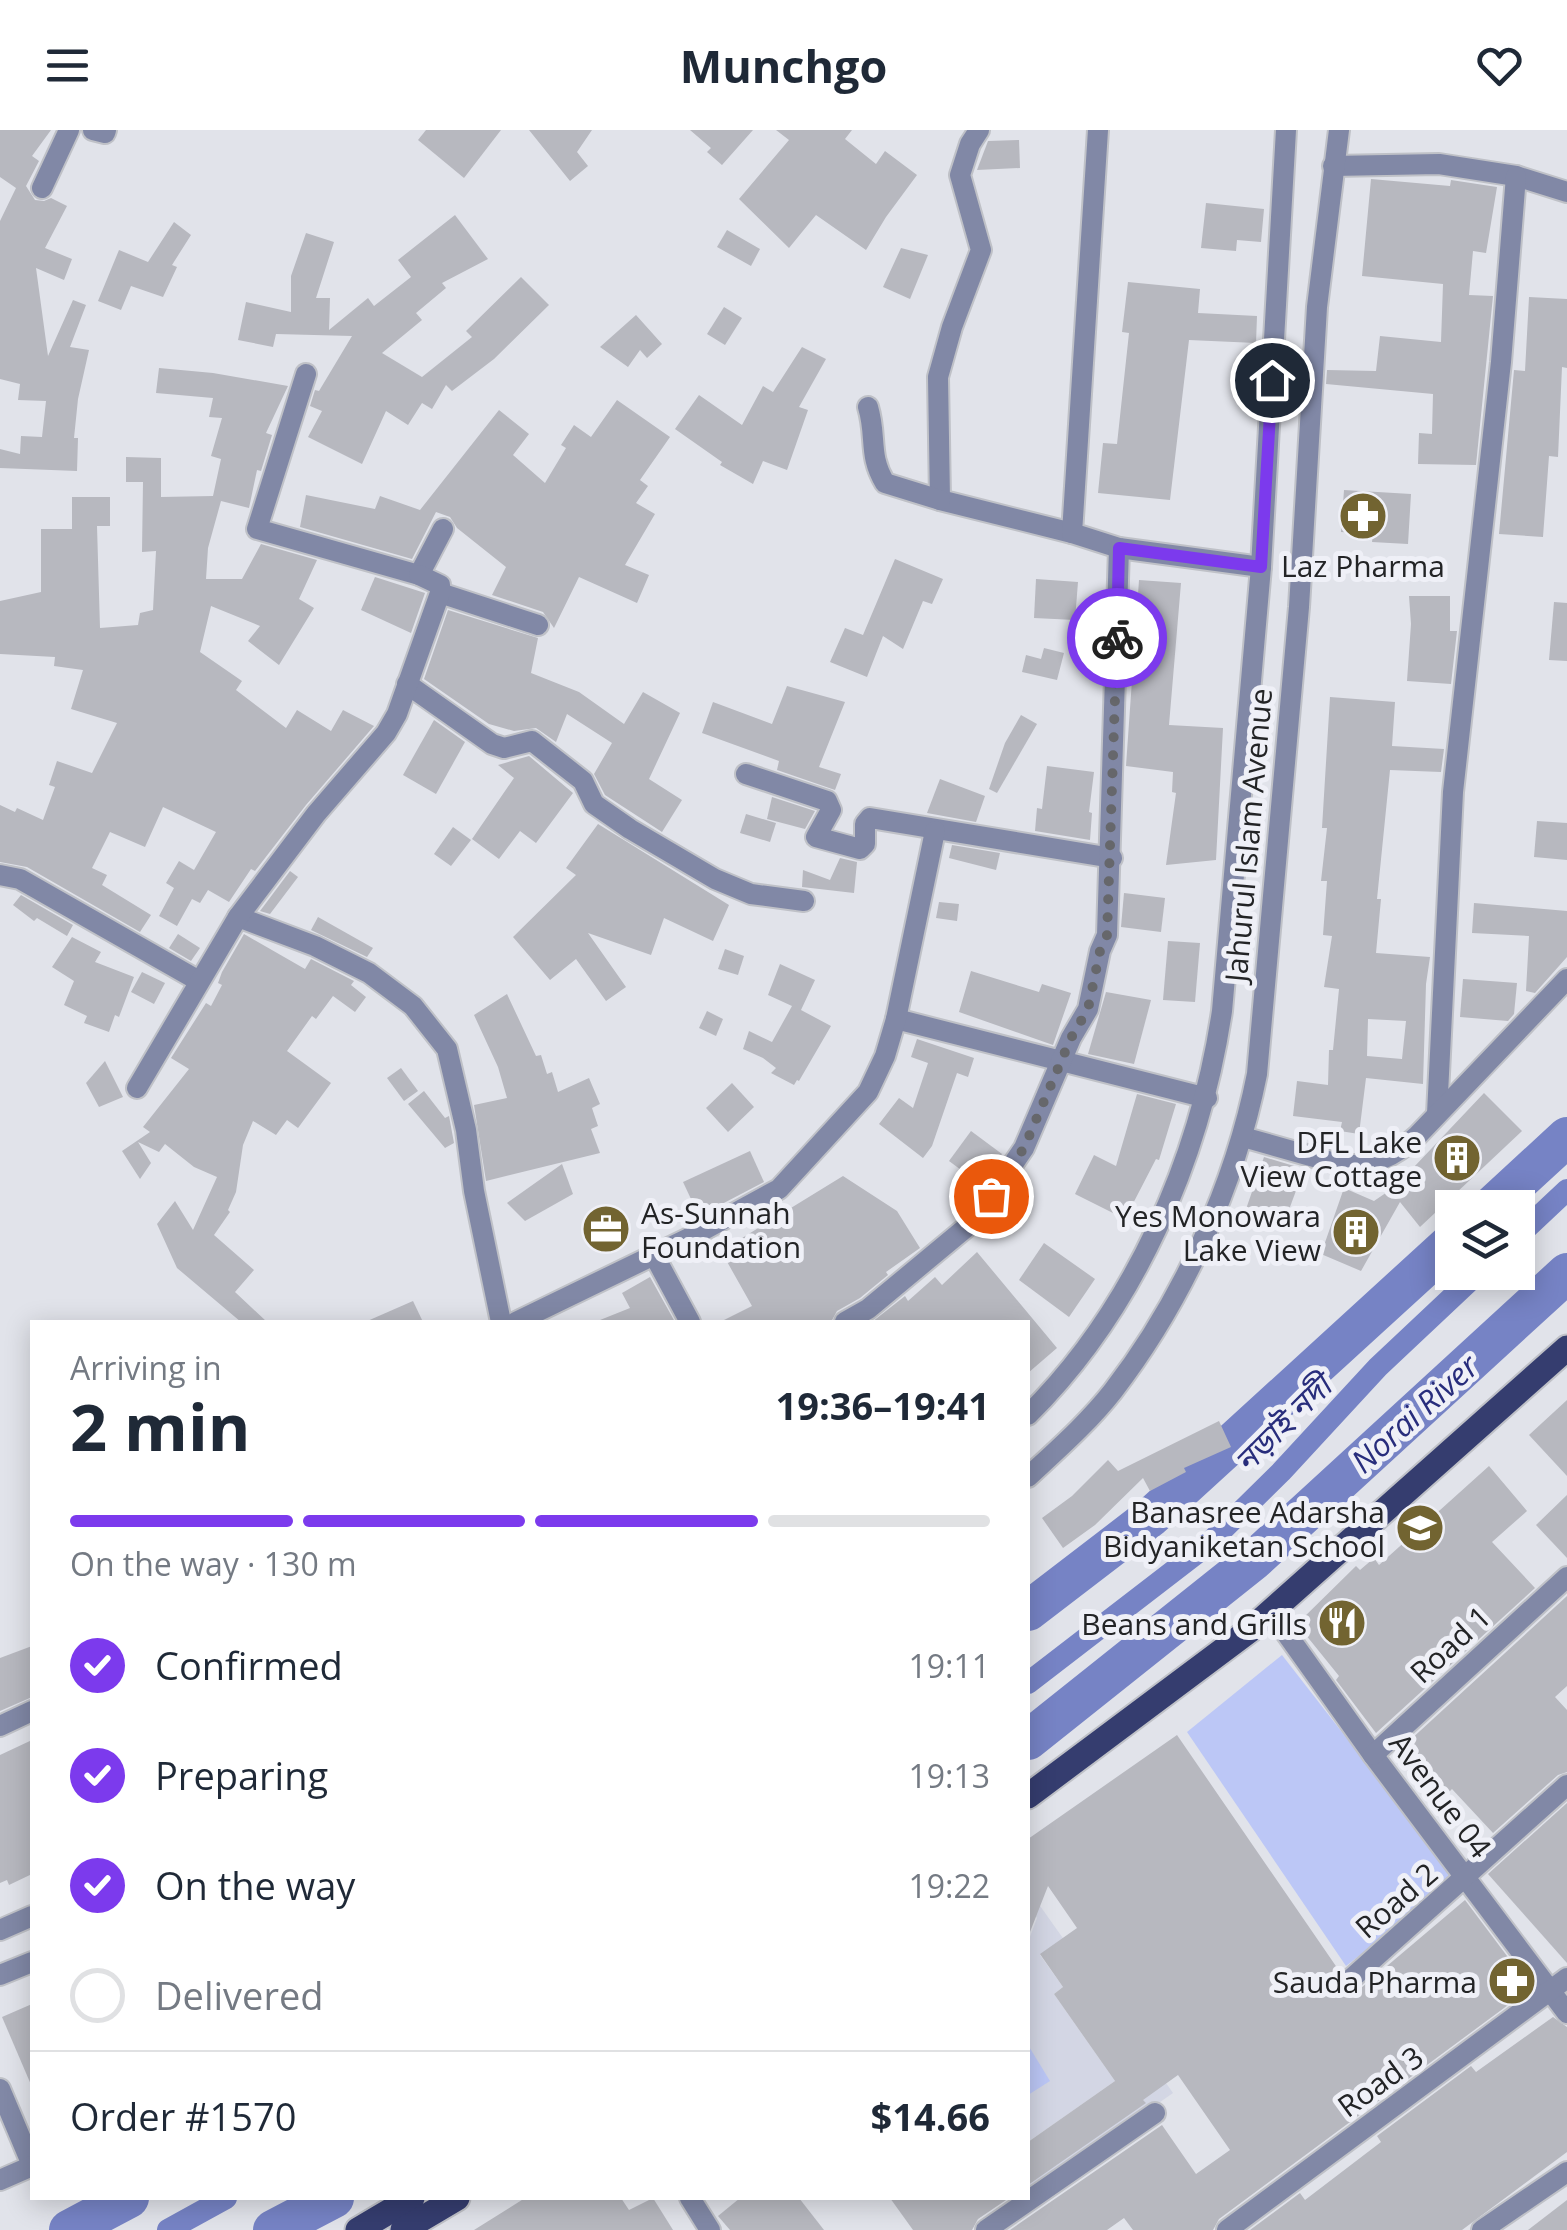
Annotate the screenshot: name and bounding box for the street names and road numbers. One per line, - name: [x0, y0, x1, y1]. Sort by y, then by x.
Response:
- street label: Jahurul Islam Avenue: [1214, 687, 1281, 986]
- street label: Road 1: [1401, 1596, 1499, 1692]
- street label: Avenue 04: [1381, 1724, 1501, 1866]
- street label: Road 2: [1346, 1853, 1446, 1947]
- street label: Road 3: [1329, 2036, 1431, 2126]

